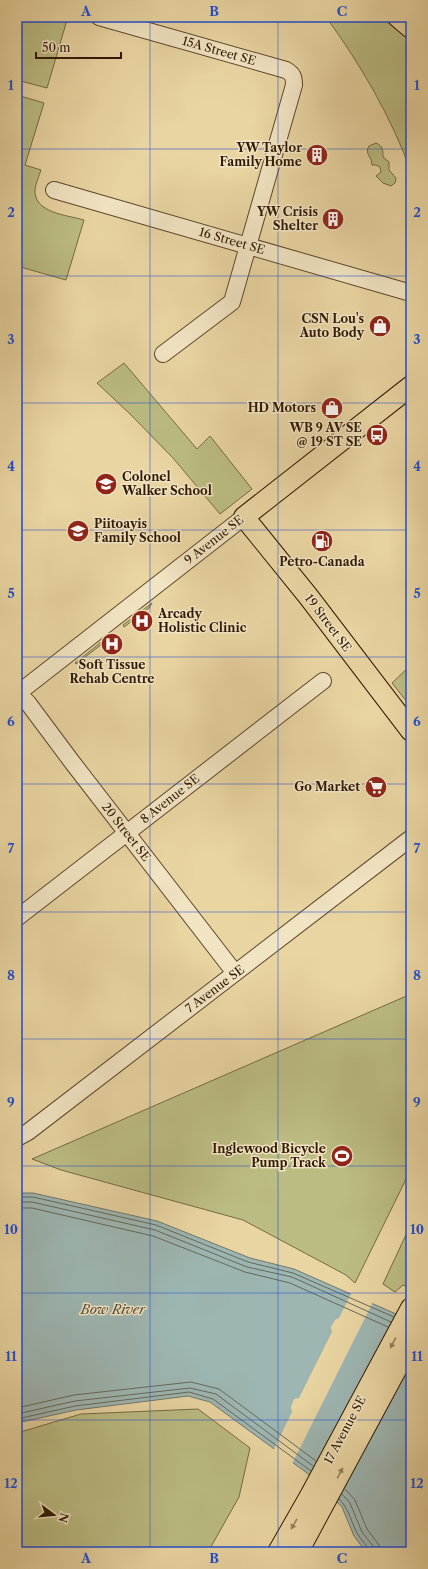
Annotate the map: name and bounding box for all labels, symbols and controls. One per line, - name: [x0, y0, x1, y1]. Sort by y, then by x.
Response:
- text: A: [80, 3, 92, 19]
- text: B: [209, 3, 219, 19]
- text: C: [337, 3, 347, 19]
- street label: 15A Street SE: [181, 33, 258, 68]
- scale bar: [36, 34, 121, 60]
- text: 50 m: [42, 40, 71, 55]
- text: 1: [8, 77, 14, 93]
- text: 1: [414, 77, 420, 93]
- place label: YW Taylor Family Home: [220, 140, 302, 169]
- building icon: YW Taylor Family Home: [304, 142, 330, 168]
- text: 2: [7, 204, 15, 220]
- place label: YW Crisis Shelter: [256, 204, 318, 233]
- text: 2: [413, 204, 421, 220]
- building icon: YW Crisis Shelter: [320, 206, 346, 232]
- street label: 16 Street SE: [197, 224, 267, 257]
- place label: CSN Lou's Auto Body: [299, 311, 365, 340]
- shop icon: CSN Lou's Auto Body: [367, 313, 393, 339]
- text: 3: [7, 331, 15, 347]
- text: 3: [413, 331, 421, 347]
- shop icon: HD Motors: [319, 395, 345, 421]
- place label: HD Motors: [248, 400, 316, 415]
- place label: WB 9 AV SE @ 19 ST SE: [289, 420, 362, 449]
- bus stop icon: WB 9 AV SE @ 19 ST SE: [364, 422, 390, 448]
- text: 4: [7, 458, 15, 474]
- text: 4: [413, 458, 421, 474]
- place label: Colonel Walker School: [121, 469, 212, 498]
- school or university icon: Colonel Walker School: [93, 471, 119, 497]
- street label: 9 Avenue SE: [181, 512, 246, 567]
- place label: Piitoayis Family School: [94, 516, 181, 545]
- school or university icon: Piitoayis Family School: [65, 518, 91, 544]
- fuel station icon: Petro-Canada: [309, 528, 335, 554]
- place label: Petro-Canada: [279, 554, 366, 569]
- text: 5: [7, 585, 15, 601]
- text: 5: [413, 585, 421, 601]
- street label: 19 Street SE: [302, 591, 355, 654]
- place label: Arcady Holistic Clinic: [157, 606, 247, 635]
- hospital icon: Arcady Holistic Clinic: [129, 608, 155, 634]
- hospital icon: Soft Tissue Rehab Centre: [99, 631, 125, 657]
- place label: Soft Tissue Rehab Centre: [69, 657, 155, 686]
- text: 6: [7, 713, 15, 729]
- text: 6: [413, 713, 421, 729]
- street label: 8 Avenue SE: [137, 771, 202, 826]
- supermarket icon: Go Market: [363, 774, 389, 800]
- place label: Go Market: [294, 779, 360, 794]
- street label: 20 Street SE: [99, 799, 154, 864]
- text: 7: [8, 840, 15, 856]
- text: 7: [414, 840, 421, 856]
- street label: 7 Avenue SE: [182, 962, 247, 1016]
- text: 8: [7, 967, 15, 983]
- text: 8: [413, 967, 421, 983]
- text: 9: [7, 1094, 15, 1110]
- text: 9: [413, 1094, 421, 1110]
- place label: Inglewood Bicycle Pump Track: [212, 1141, 327, 1170]
- sports icon: Inglewood Bicycle Pump Track: [329, 1143, 355, 1169]
- text: 10: [4, 1221, 18, 1237]
- text: 10: [410, 1221, 424, 1237]
- water label: Bow River: [80, 1301, 146, 1317]
- one-way arrow: [389, 1337, 396, 1348]
- text: 11: [5, 1348, 17, 1364]
- text: 11: [411, 1348, 423, 1364]
- street label: 17 Avenue SE: [320, 1393, 369, 1466]
- one-way arrow: [337, 1467, 344, 1479]
- text: 12: [4, 1475, 18, 1491]
- text: 12: [410, 1475, 424, 1491]
- north arrow: [34, 1495, 74, 1535]
- text: N: [55, 1511, 72, 1525]
- one-way arrow: [291, 1518, 298, 1530]
- text: A: [80, 1550, 92, 1566]
- text: B: [209, 1550, 219, 1566]
- text: C: [337, 1550, 347, 1566]

